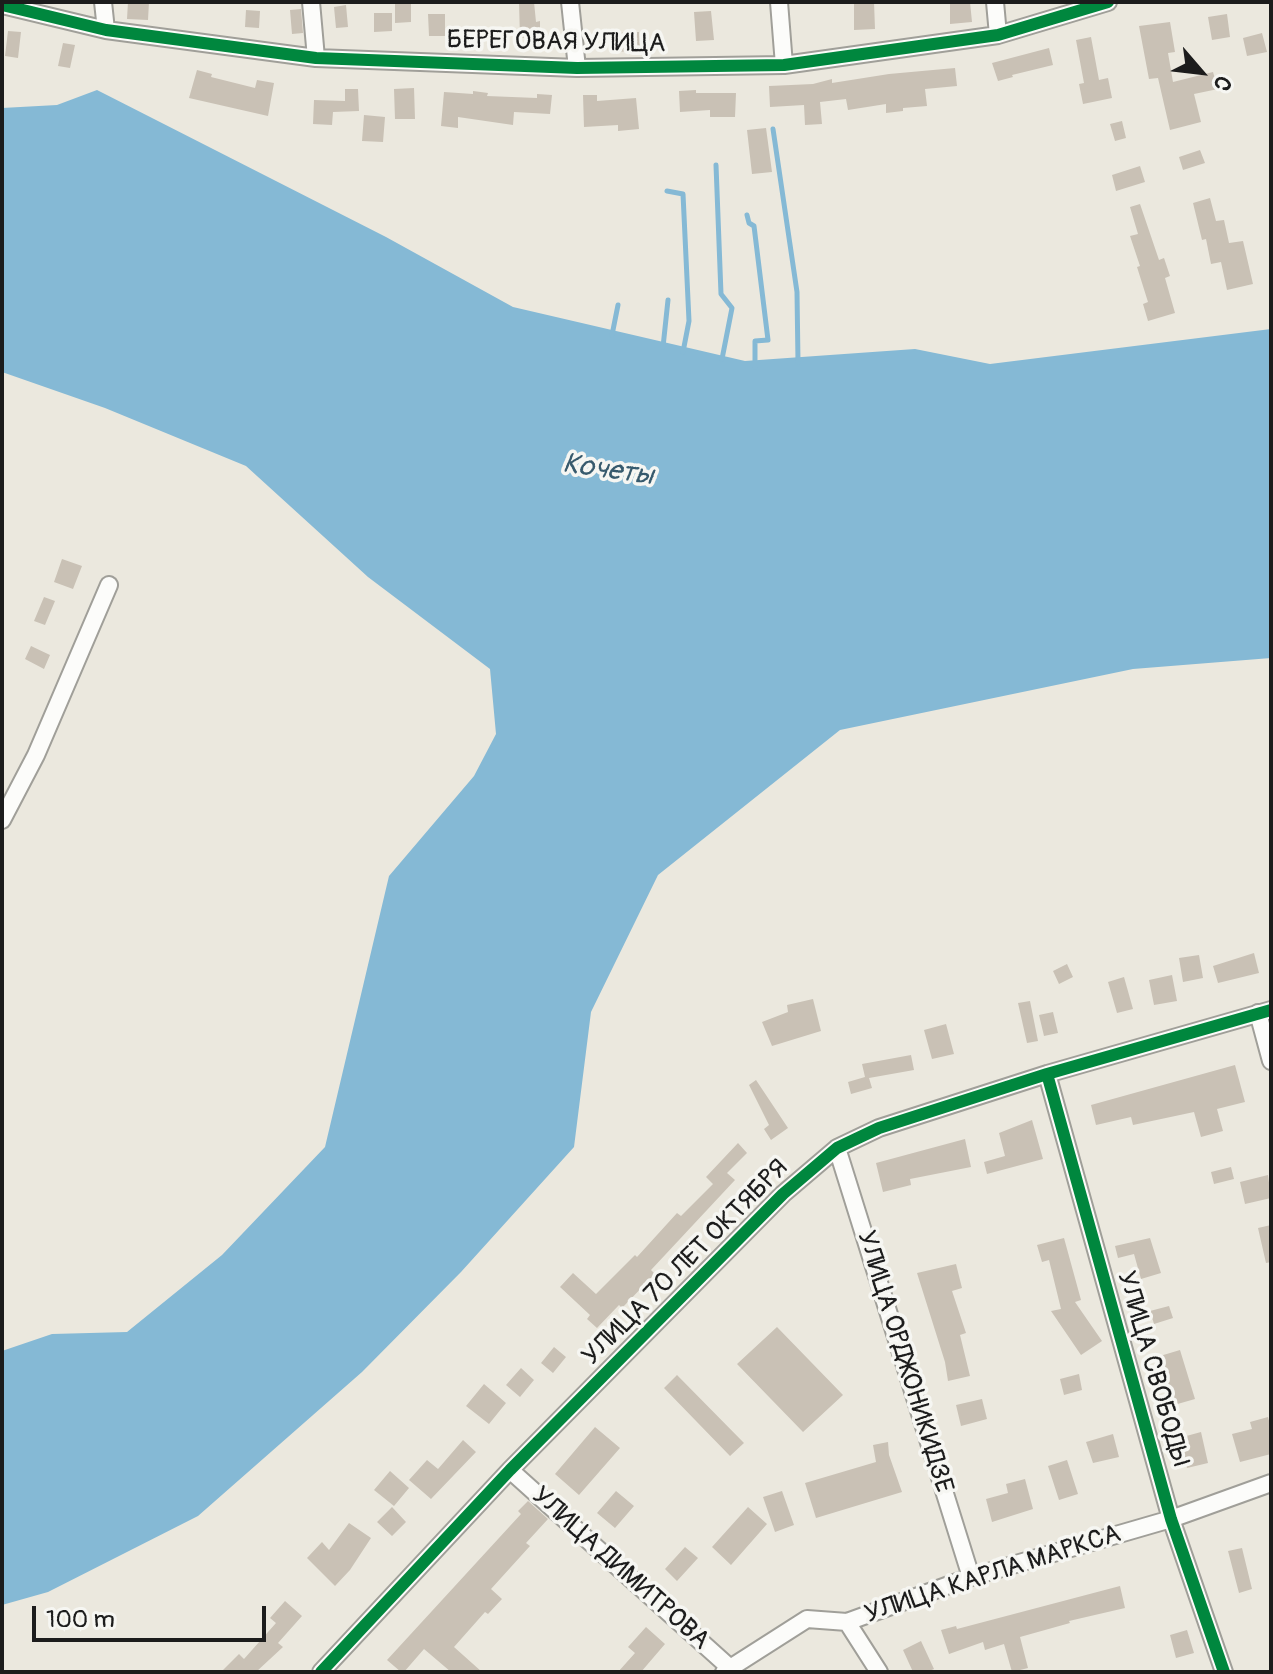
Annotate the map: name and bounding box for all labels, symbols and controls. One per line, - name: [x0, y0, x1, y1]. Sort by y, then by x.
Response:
- street label: БЕРЕГОВАЯ УЛИЦА: [446, 25, 666, 61]
- north arrow: [1161, 32, 1241, 112]
- text: С: [1207, 71, 1238, 96]
- water label: Кочеты: [561, 448, 655, 494]
- street label: УЛИЦА 70 ЛЕТ ОКТЯБРЯ: [576, 1153, 796, 1373]
- street label: УЛИЦА ОРДЖОНИКИДЗЕ: [849, 1227, 959, 1497]
- street label: УЛИЦА СВОБОДЫ: [1109, 1268, 1195, 1470]
- street label: УЛИЦА ДИМИТРОВА: [525, 1481, 715, 1657]
- street label: УЛИЦА КАРЛА МАРКСА: [861, 1519, 1125, 1631]
- scale bar: [36, 1590, 270, 1640]
- text: 100 m: [46, 1605, 115, 1634]

